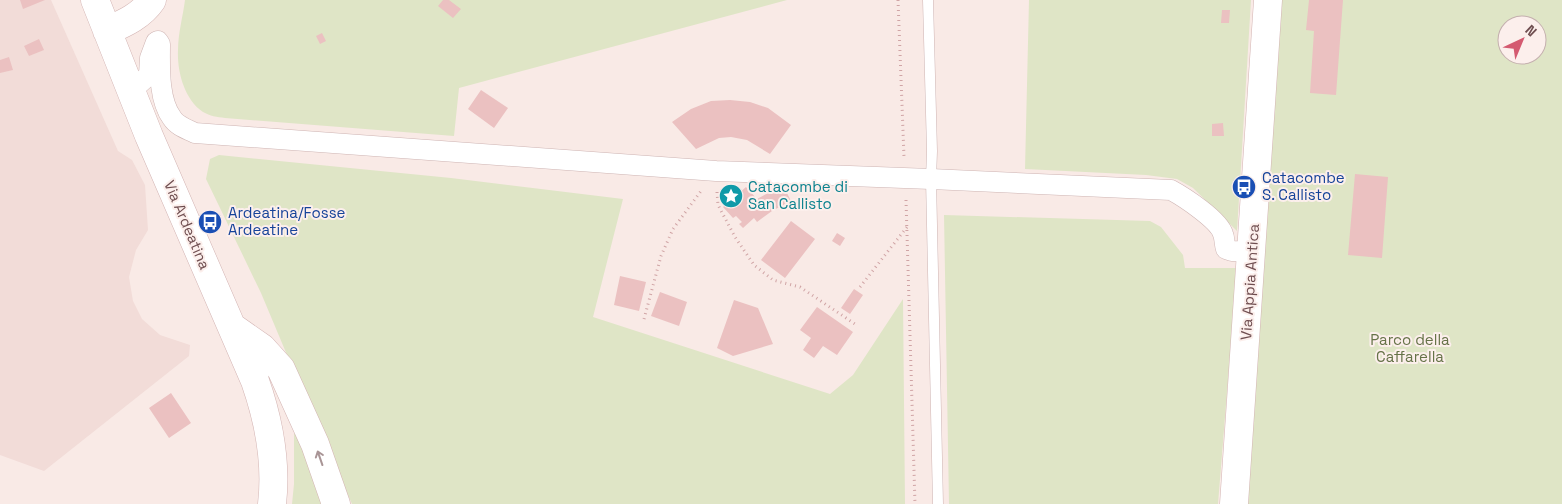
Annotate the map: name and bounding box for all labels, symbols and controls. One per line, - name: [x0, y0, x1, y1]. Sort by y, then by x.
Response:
- north arrow: [1497, 15, 1547, 65]
- text: N: [1521, 21, 1541, 40]
- place label: Catacombe S. Callisto: [1262, 168, 1345, 204]
- bus stop icon: Catacombe S. Callisto: [1231, 174, 1257, 200]
- street label: Via Ardeatina: [160, 177, 215, 273]
- place label: Catacombe di San Callisto: [748, 177, 848, 213]
- place icon: Catacombe di San Callisto: [718, 183, 744, 209]
- place label: Ardeatina/Fosse Ardeatine: [228, 203, 346, 239]
- bus stop icon: Ardeatina/Fosse Ardeatine: [197, 209, 223, 235]
- street label: Via Appia Antica: [1236, 223, 1263, 341]
- park label: Parco della Caffarella: [1370, 330, 1450, 366]
- one-way arrow: [315, 451, 324, 466]

